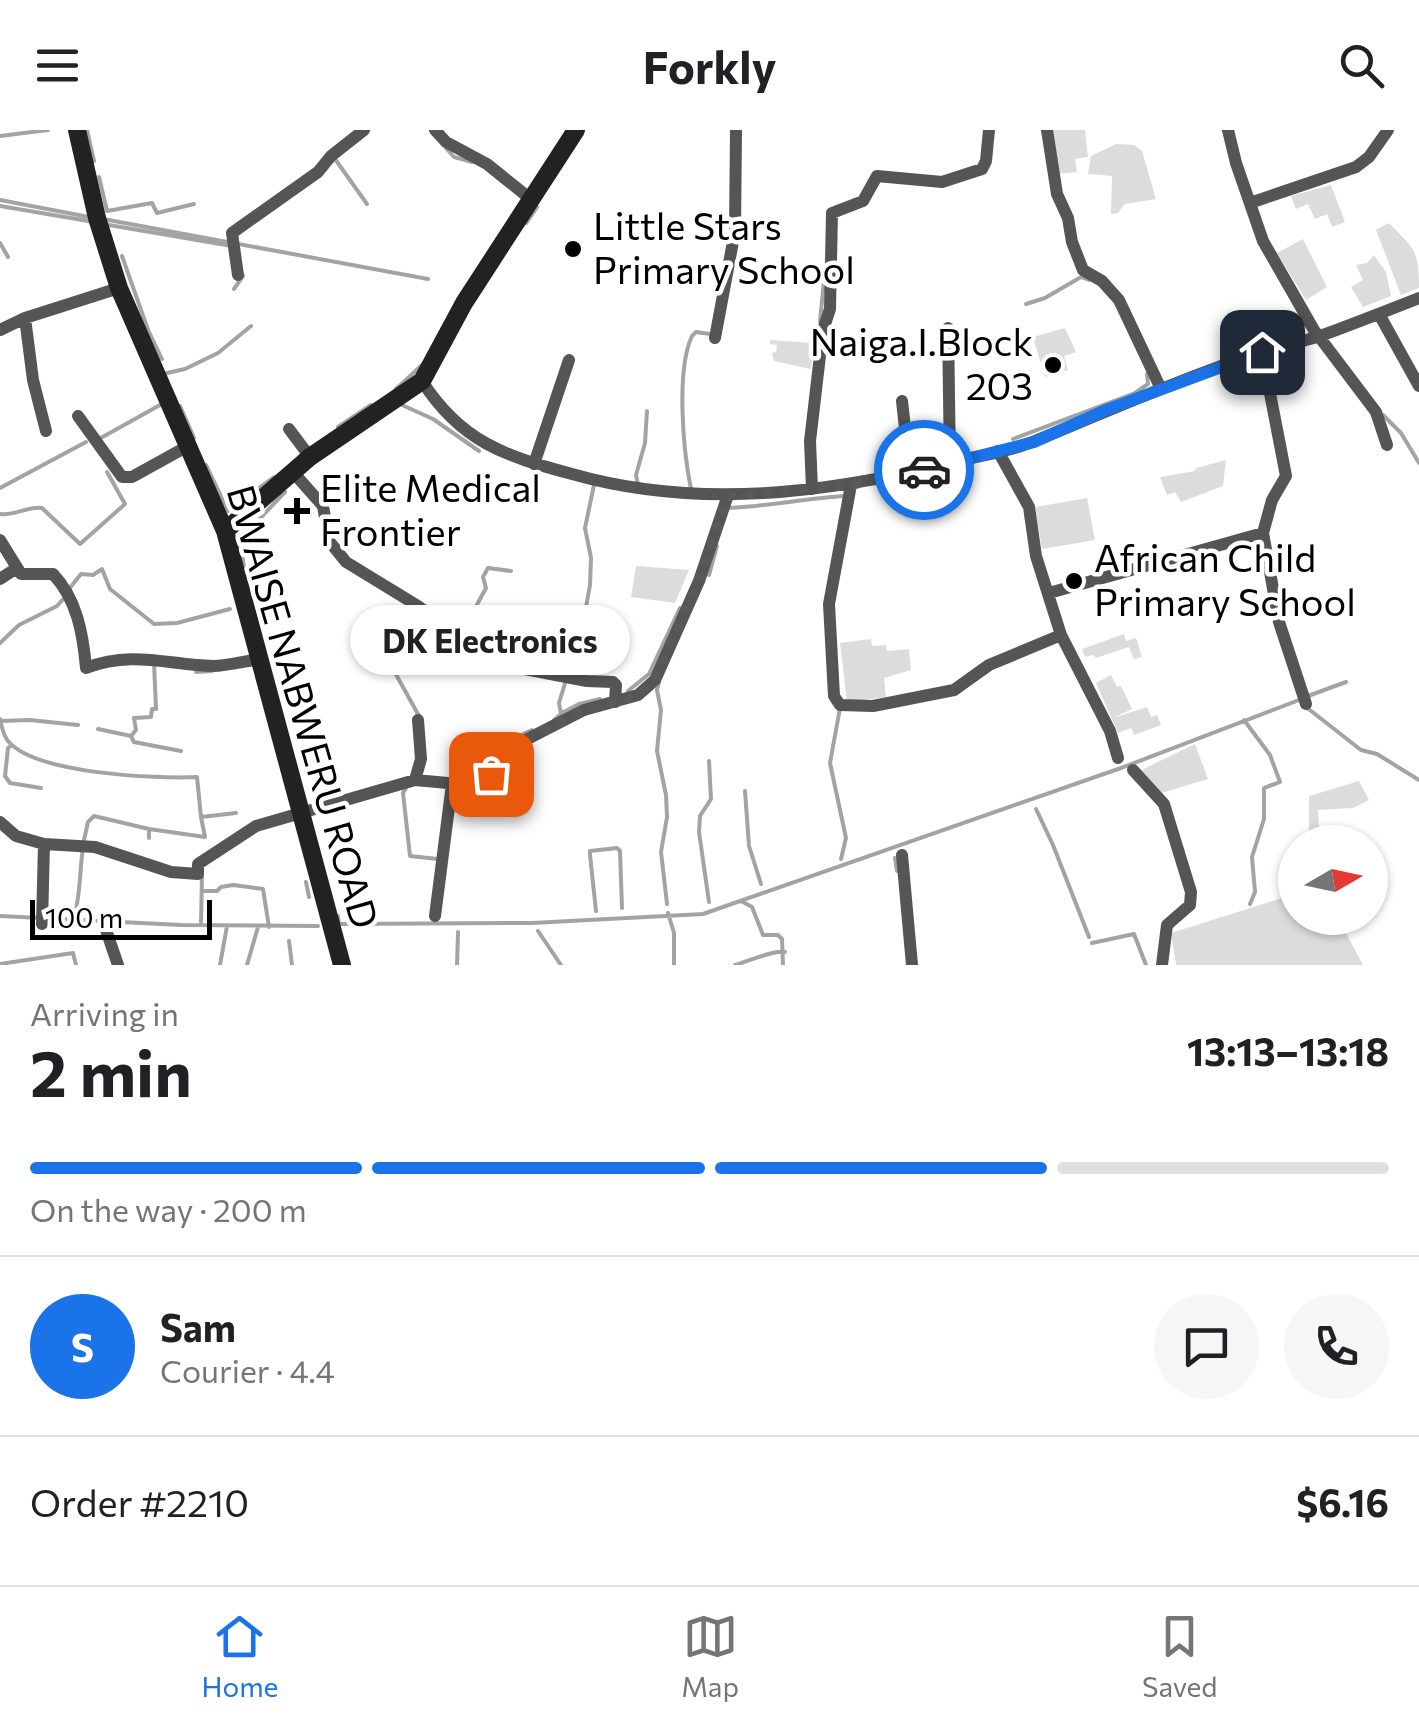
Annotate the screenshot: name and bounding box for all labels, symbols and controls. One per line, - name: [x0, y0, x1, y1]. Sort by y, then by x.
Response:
- icon: menu: [30, 38, 85, 93]
- text: Forkly: [643, 38, 776, 93]
- icon: search: [1334, 38, 1389, 93]
- place label: Little Stars Primary School: [593, 201, 855, 292]
- marker: Little Stars Primary School: [562, 238, 584, 260]
- pin: [1220, 310, 1305, 395]
- place label: Naiga.I.Block 203: [810, 317, 1033, 408]
- icon: home: [1235, 325, 1290, 380]
- marker: Naiga.I.Block 203: [1042, 354, 1064, 376]
- courier: [874, 420, 974, 520]
- icon: car: [897, 443, 952, 498]
- place label: Elite Medical Frontier: [320, 463, 541, 554]
- street label: BWAISE NABWERU ROAD: [219, 479, 390, 933]
- marker: Elite Medical Frontier: [284, 498, 310, 524]
- place label: African Child Primary School: [1094, 533, 1356, 624]
- marker: African Child Primary School: [1063, 570, 1085, 592]
- callout: DK Electronics: [351, 604, 631, 674]
- text: DK Electronics: [382, 620, 598, 660]
- pin: [449, 732, 534, 817]
- icon: bag: [464, 747, 519, 802]
- north arrow: [1278, 825, 1388, 935]
- map controls: [1278, 825, 1388, 935]
- scale bar: [30, 895, 212, 940]
- text: 100 m: [45, 900, 123, 934]
- text: Arriving in: [30, 993, 179, 1033]
- text: 13:13–13:18: [1187, 1027, 1389, 1074]
- text: 2 min: [30, 1031, 192, 1110]
- text: On the way · 200 m: [30, 1189, 307, 1229]
- button: chat: [1154, 1294, 1259, 1399]
- button: phone: [1284, 1294, 1389, 1399]
- text: Sam: [160, 1303, 236, 1350]
- text: S: [71, 1323, 94, 1370]
- text: Courier · 4.4: [160, 1350, 335, 1390]
- text: Order #2210: [30, 1478, 249, 1525]
- text: $6.16: [1296, 1478, 1389, 1525]
- tab: Home: [201, 1609, 278, 1703]
- tab: Map: [681, 1609, 739, 1703]
- tab: Saved: [1142, 1609, 1218, 1703]

